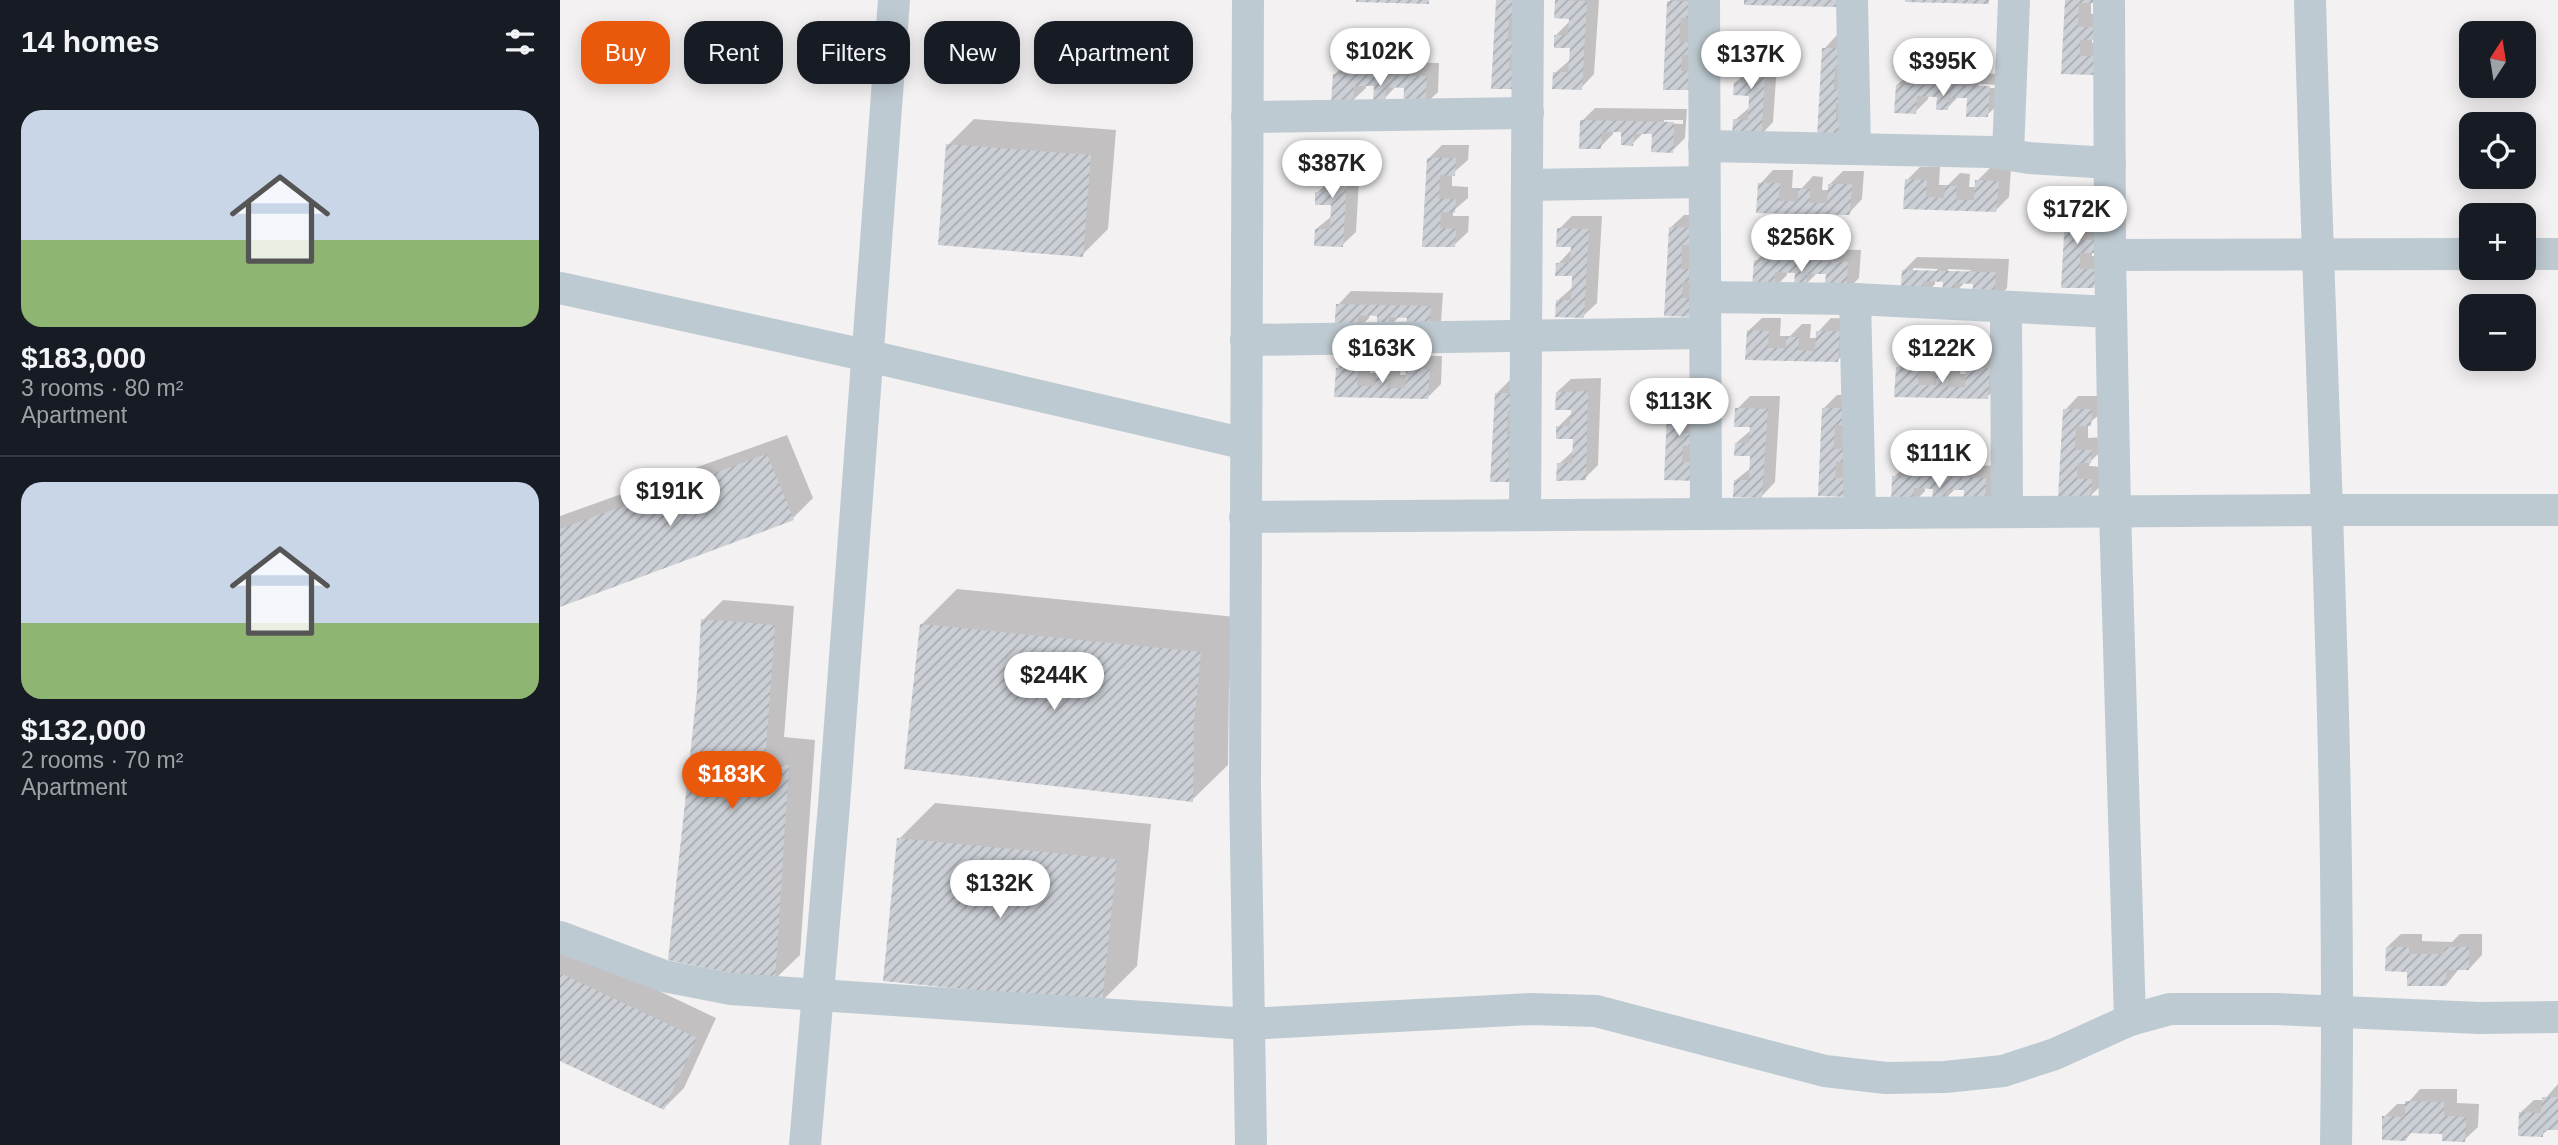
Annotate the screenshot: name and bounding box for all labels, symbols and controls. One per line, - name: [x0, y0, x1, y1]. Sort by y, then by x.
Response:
- chip: Buy: [581, 21, 670, 84]
- chip: Rent: [684, 21, 783, 84]
- chip: Filters: [797, 21, 910, 84]
- chip: New: [924, 21, 1020, 84]
- chip: Apartment: [1034, 21, 1193, 84]
- north arrow: [2459, 21, 2536, 98]
- map controls: [2459, 21, 2536, 371]
- icon: filters: [501, 23, 539, 61]
- text: 14 homes: [21, 25, 159, 58]
- pin: $102K: [1331, 28, 1429, 88]
- pin: $137K: [1702, 32, 1800, 91]
- text: $102K: [1346, 38, 1414, 64]
- pin: $395K: [1894, 38, 1992, 98]
- text: $137K: [1717, 41, 1785, 67]
- text: $395K: [1909, 48, 1977, 74]
- button: locate: [2459, 112, 2536, 189]
- pin: $387K: [1283, 140, 1381, 200]
- text: $387K: [1298, 150, 1366, 176]
- icon: home: [217, 156, 343, 282]
- pin: $172K: [2028, 187, 2126, 246]
- text: $172K: [2043, 196, 2111, 222]
- button: +: [2459, 203, 2536, 280]
- pin: $256K: [1752, 215, 1850, 274]
- text: $256K: [1767, 224, 1835, 250]
- button: −: [2459, 294, 2536, 371]
- pin: $163K: [1333, 326, 1431, 385]
- pin: $122K: [1893, 326, 1991, 385]
- text: $163K: [1348, 335, 1416, 361]
- text: $122K: [1908, 335, 1976, 361]
- text: $183,000: [21, 341, 146, 374]
- text: 3 rooms · 80 m²: [21, 375, 183, 401]
- pin: $113K: [1630, 378, 1728, 438]
- text: $113K: [1646, 388, 1712, 414]
- text: Apartment: [21, 402, 127, 428]
- pin: $111K: [1890, 430, 1988, 490]
- text: $111K: [1906, 440, 1972, 466]
- pin: $191K: [621, 468, 719, 528]
- text: $191K: [636, 478, 704, 504]
- icon: home: [217, 528, 343, 654]
- pin: $244K: [1005, 652, 1103, 712]
- text: $244K: [1020, 662, 1088, 688]
- text: $132,000: [21, 713, 146, 746]
- text: 2 rooms · 70 m²: [21, 747, 183, 773]
- pin: $183K: [683, 752, 781, 811]
- text: $183K: [698, 761, 766, 787]
- text: Apartment: [21, 774, 127, 800]
- pin: $132K: [951, 860, 1049, 920]
- text: $132K: [966, 870, 1034, 896]

